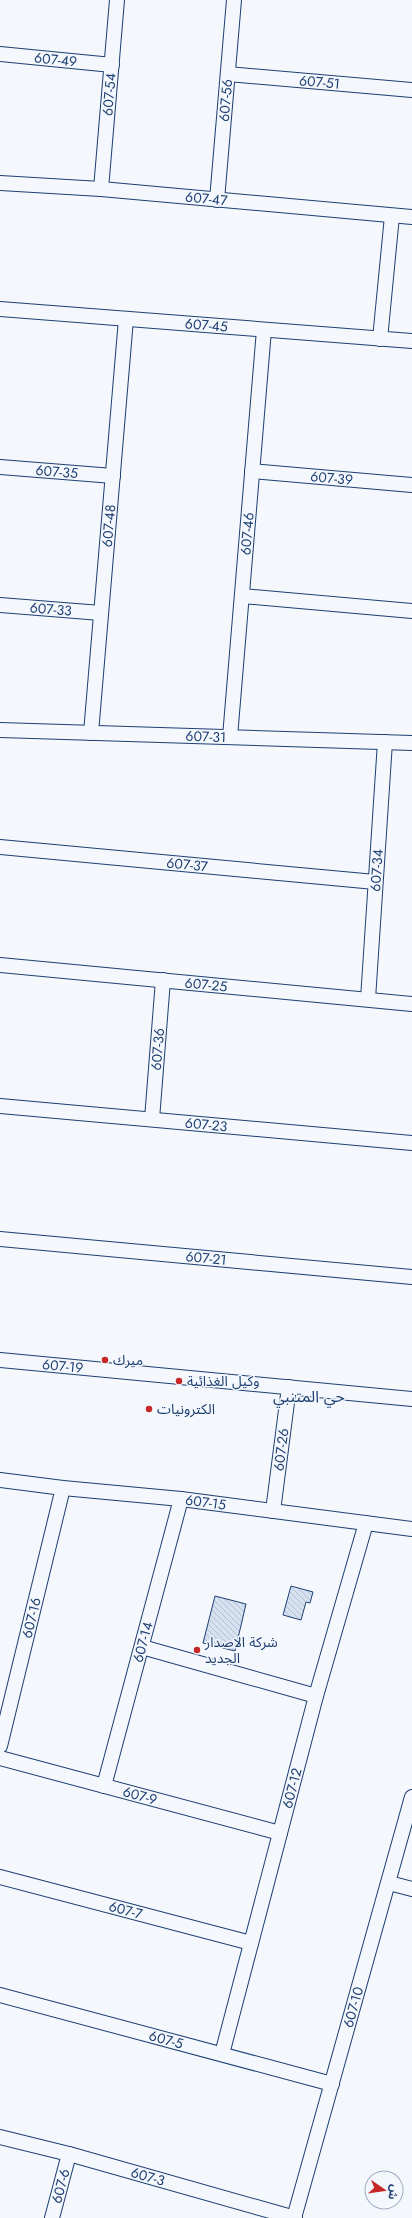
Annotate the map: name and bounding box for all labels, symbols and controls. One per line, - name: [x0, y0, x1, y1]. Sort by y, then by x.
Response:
- street label: 607-49: [33, 47, 78, 72]
- street label: 607-51: [298, 70, 341, 94]
- street label: 607-54: [97, 72, 121, 117]
- street label: 607-56: [214, 78, 237, 123]
- street label: 607-47: [184, 187, 229, 210]
- street label: 607-45: [184, 313, 229, 337]
- street label: 607-35: [35, 460, 79, 483]
- street label: 607-39: [310, 466, 354, 490]
- street label: 607-48: [97, 504, 120, 548]
- street label: 607-46: [235, 511, 259, 556]
- street label: 607-33: [29, 597, 73, 621]
- street label: 607-31: [185, 726, 227, 747]
- street label: 607-34: [365, 848, 388, 892]
- street label: 607-37: [166, 853, 209, 876]
- street label: 607-25: [184, 973, 228, 996]
- street label: 607-36: [146, 1027, 169, 1071]
- street label: 607-23: [184, 1113, 229, 1136]
- street label: 607-21: [185, 1246, 227, 1270]
- place label: ميرك: [113, 1350, 143, 1370]
- street label: 607-19: [41, 1354, 84, 1378]
- marker: ميرك: [100, 1355, 110, 1365]
- place label: وكيل الغذائية: [187, 1371, 260, 1391]
- marker: وكيل الغذائية: [174, 1376, 184, 1386]
- district label: حي المتنبي: [273, 1385, 345, 1408]
- place label: الكترونيات: [157, 1399, 215, 1419]
- marker: الكترونيات: [144, 1404, 154, 1414]
- street label: 607-26: [268, 1427, 294, 1472]
- street label: 607-15: [184, 1490, 227, 1515]
- street label: 607-16: [17, 1595, 46, 1640]
- street label: 607-14: [128, 1620, 158, 1665]
- place label: شركة الاصدار الجديد: [204, 1632, 278, 1668]
- marker: شركة الاصدار الجديد: [192, 1645, 202, 1655]
- street label: 607-12: [277, 1766, 307, 1810]
- street label: 607-9: [121, 1781, 159, 1810]
- street label: 607-7: [107, 1896, 145, 1924]
- street label: 607-10: [338, 1984, 368, 2030]
- street label: 607-5: [147, 2025, 186, 2054]
- street label: 607-3: [129, 2162, 167, 2191]
- street label: 607-6: [46, 2167, 75, 2206]
- north arrow: [364, 2170, 404, 2210]
- text: ش: [384, 2183, 403, 2201]

